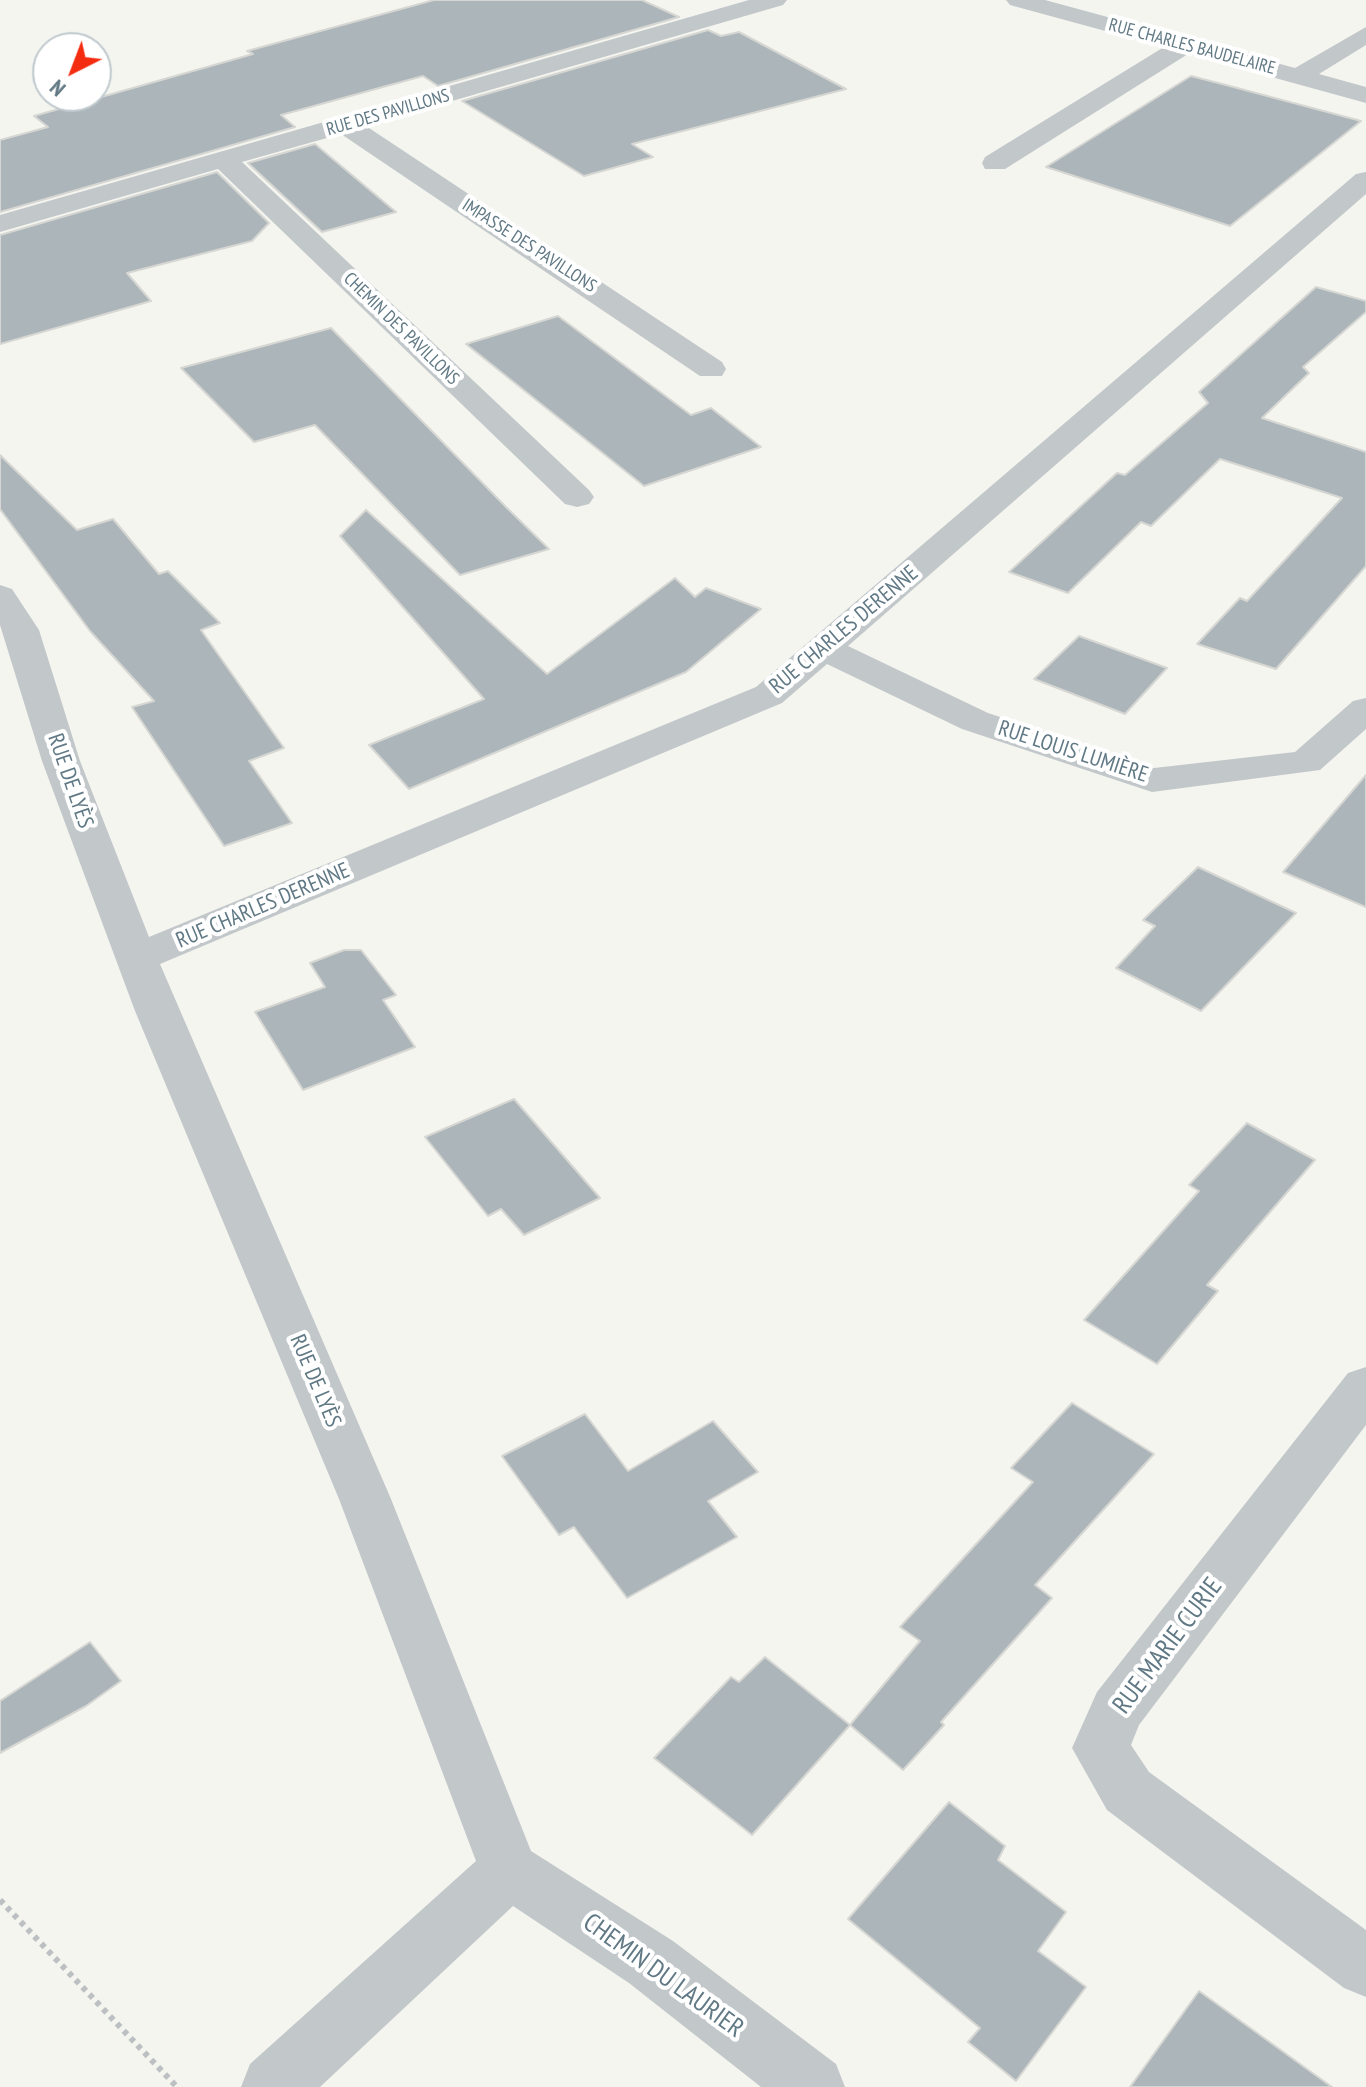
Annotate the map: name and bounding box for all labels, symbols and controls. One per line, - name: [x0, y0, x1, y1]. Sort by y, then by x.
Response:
- street label: RUE CHARLES BAUDELAIRE: [1106, 14, 1278, 80]
- north arrow: [32, 32, 112, 112]
- text: N: [43, 74, 71, 103]
- street label: RUE DES PAVILLONS: [324, 85, 452, 141]
- street label: IMPASSE DES PAVILLONS: [458, 195, 600, 297]
- street label: CHEMIN DES PAVILLONS: [339, 268, 463, 390]
- street label: RUE CHARLES DERENNE: [764, 560, 924, 700]
- street label: RUE LOUIS LUMIÈRE: [995, 715, 1151, 789]
- street label: RUE DE LYÈS: [42, 730, 98, 832]
- street label: RUE CHARLES DERENNE: [172, 858, 354, 954]
- street label: RUE DE LYÈS: [284, 1331, 346, 1431]
- street label: RUE MARIE CURIE: [1107, 1572, 1229, 1720]
- street label: CHEMIN DU LAURIER: [577, 1907, 749, 2045]

